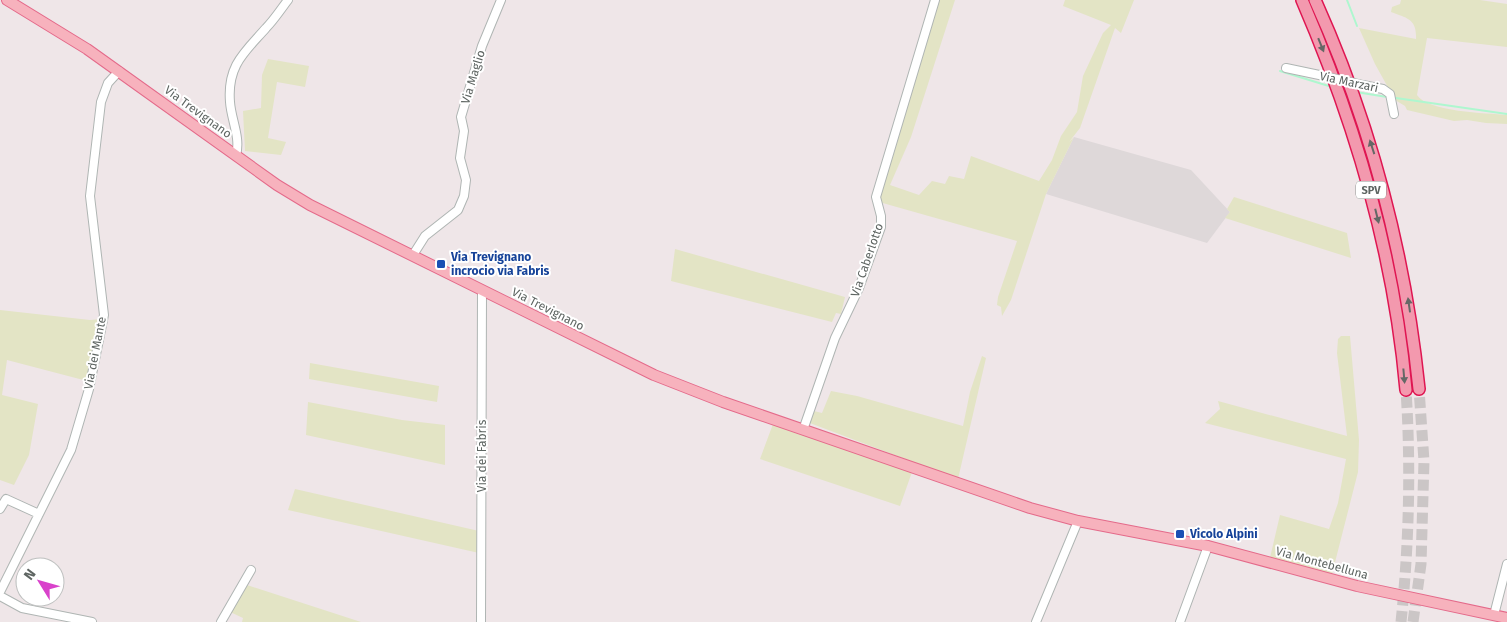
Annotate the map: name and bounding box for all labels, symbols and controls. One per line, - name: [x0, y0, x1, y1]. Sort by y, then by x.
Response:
- one-way arrow: [1318, 38, 1326, 52]
- street label: Via Maglio: [458, 48, 488, 106]
- street label: Via Marzari: [1318, 69, 1380, 95]
- street label: Via Trevignano: [162, 83, 234, 141]
- one-way arrow: [1368, 140, 1375, 155]
- road number: SPV: [1356, 182, 1386, 198]
- one-way arrow: [1374, 208, 1382, 223]
- street label: Via Caberlotto: [848, 221, 886, 299]
- place label: Via Trevignano incrocio via Fabris: [450, 250, 550, 278]
- marker: Via Trevignano incrocio via Fabris: [435, 258, 447, 270]
- street label: Via Trevignano: [509, 285, 587, 333]
- one-way arrow: [1404, 297, 1412, 313]
- street label: Via dei Mante: [81, 316, 109, 390]
- one-way arrow: [1400, 368, 1408, 384]
- street label: Via dei Fabris: [475, 419, 489, 492]
- place label: Vicolo Alpini: [1189, 527, 1258, 541]
- marker: Vicolo Alpini: [1174, 528, 1186, 540]
- street label: Via Montebelluna: [1274, 544, 1370, 582]
- north arrow: [15, 557, 65, 607]
- text: N: [20, 566, 40, 583]

